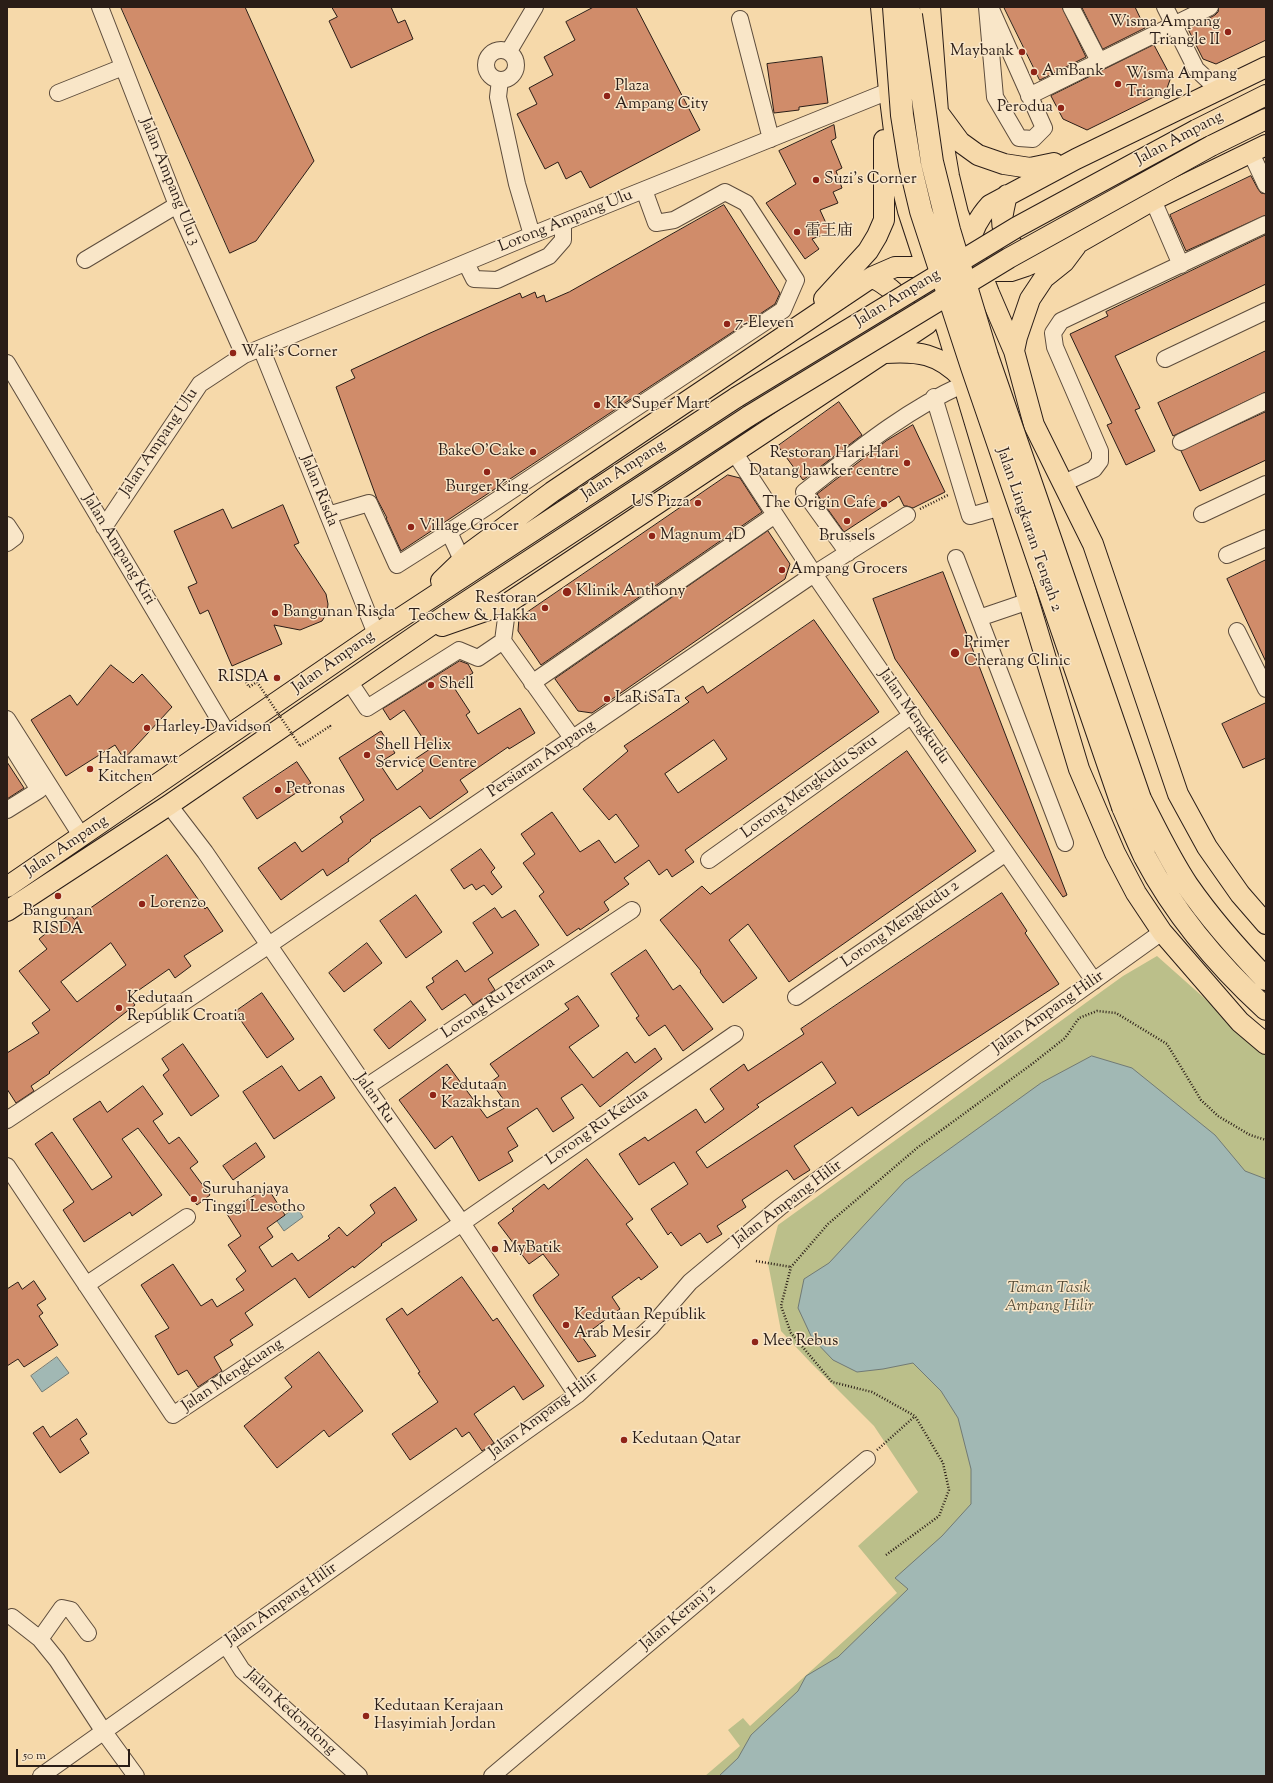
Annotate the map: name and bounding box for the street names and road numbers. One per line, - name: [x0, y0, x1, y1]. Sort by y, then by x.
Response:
- street label: Jalan Ampang: [1133, 108, 1227, 170]
- street label: Jalan Ampang Ulu 3: [135, 115, 203, 249]
- street label: Lorong Ampang Ulu: [496, 186, 636, 258]
- street label: Jalan Ampang: [852, 266, 944, 332]
- street label: Jalan Ampang Ulu: [117, 385, 203, 501]
- street label: Jalan Ampang: [578, 437, 670, 505]
- street label: Jalan Lingkaran Tengah 2: [991, 445, 1065, 615]
- street label: Jalan Risda: [295, 452, 341, 530]
- street label: Jalan Ampang Kiri: [77, 491, 159, 609]
- street label: Jalan Ampang: [289, 628, 379, 698]
- street label: Jalan Mengkudu: [873, 666, 953, 768]
- street label: Persiaran Ampang: [485, 717, 599, 803]
- street label: Lorong Mengkudu Satu: [738, 732, 882, 844]
- street label: Jalan Ampang: [22, 812, 112, 882]
- street label: Lorong Mengkudu 2: [838, 877, 964, 973]
- street label: Lorong Ru Pertama: [439, 954, 559, 1044]
- street label: Jalan Ampang Hilir: [990, 967, 1108, 1059]
- street label: Jalan Ru: [350, 1070, 398, 1128]
- street label: Lorong Ru Kedua: [543, 1085, 653, 1171]
- street label: Jalan Ampang Hilir: [730, 1157, 846, 1251]
- street label: Jalan Mengkuang: [179, 1335, 287, 1417]
- street label: Jalan Ampang Hilir: [486, 1369, 602, 1463]
- street label: Jalan Ampang Hilir: [223, 1559, 341, 1651]
- street label: Jalan Keranj 2: [637, 1581, 721, 1655]
- street label: Jalan Kedondong: [241, 1666, 339, 1760]

